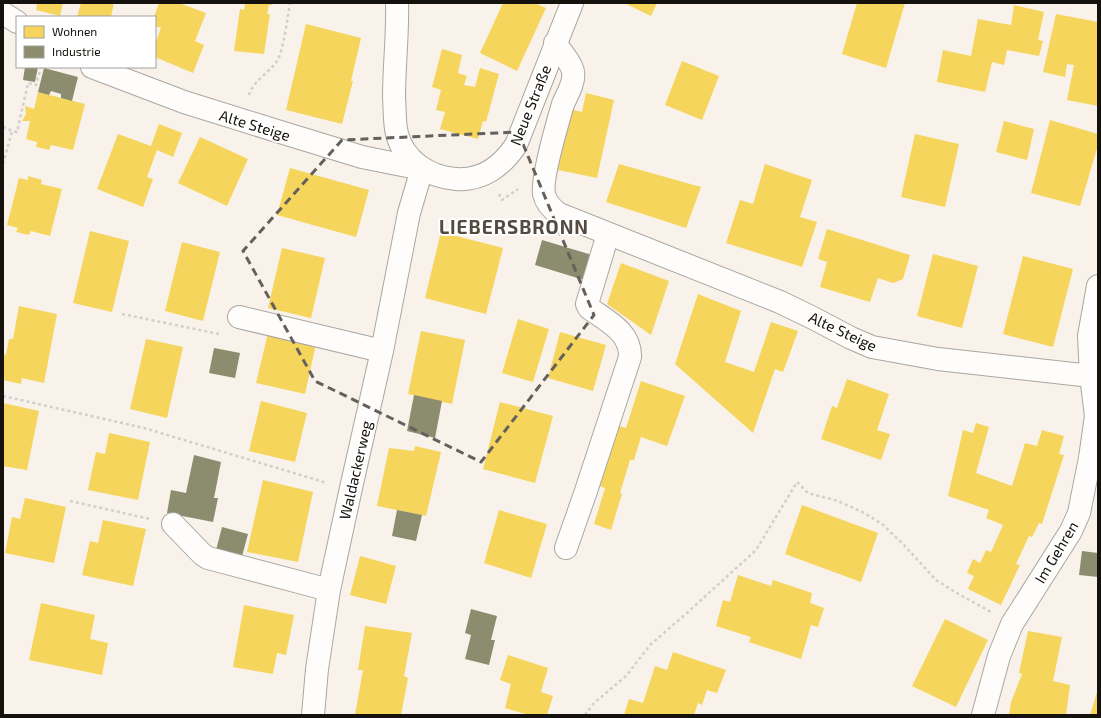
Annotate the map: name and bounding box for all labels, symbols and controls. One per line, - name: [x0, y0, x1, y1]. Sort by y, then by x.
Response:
- legend: [16, 16, 156, 68]
- text: Wohnen: [52, 24, 97, 38]
- text: Industrie: [52, 44, 101, 58]
- street label: Neue Straße: [506, 62, 554, 148]
- street label: Alte Steige: [217, 106, 293, 144]
- district label: LIEBERSBRONN: [439, 215, 589, 238]
- street label: Alte Steige: [806, 307, 880, 355]
- street label: Waldackerweg: [335, 418, 375, 521]
- street label: Im Gehren: [1030, 518, 1082, 586]

